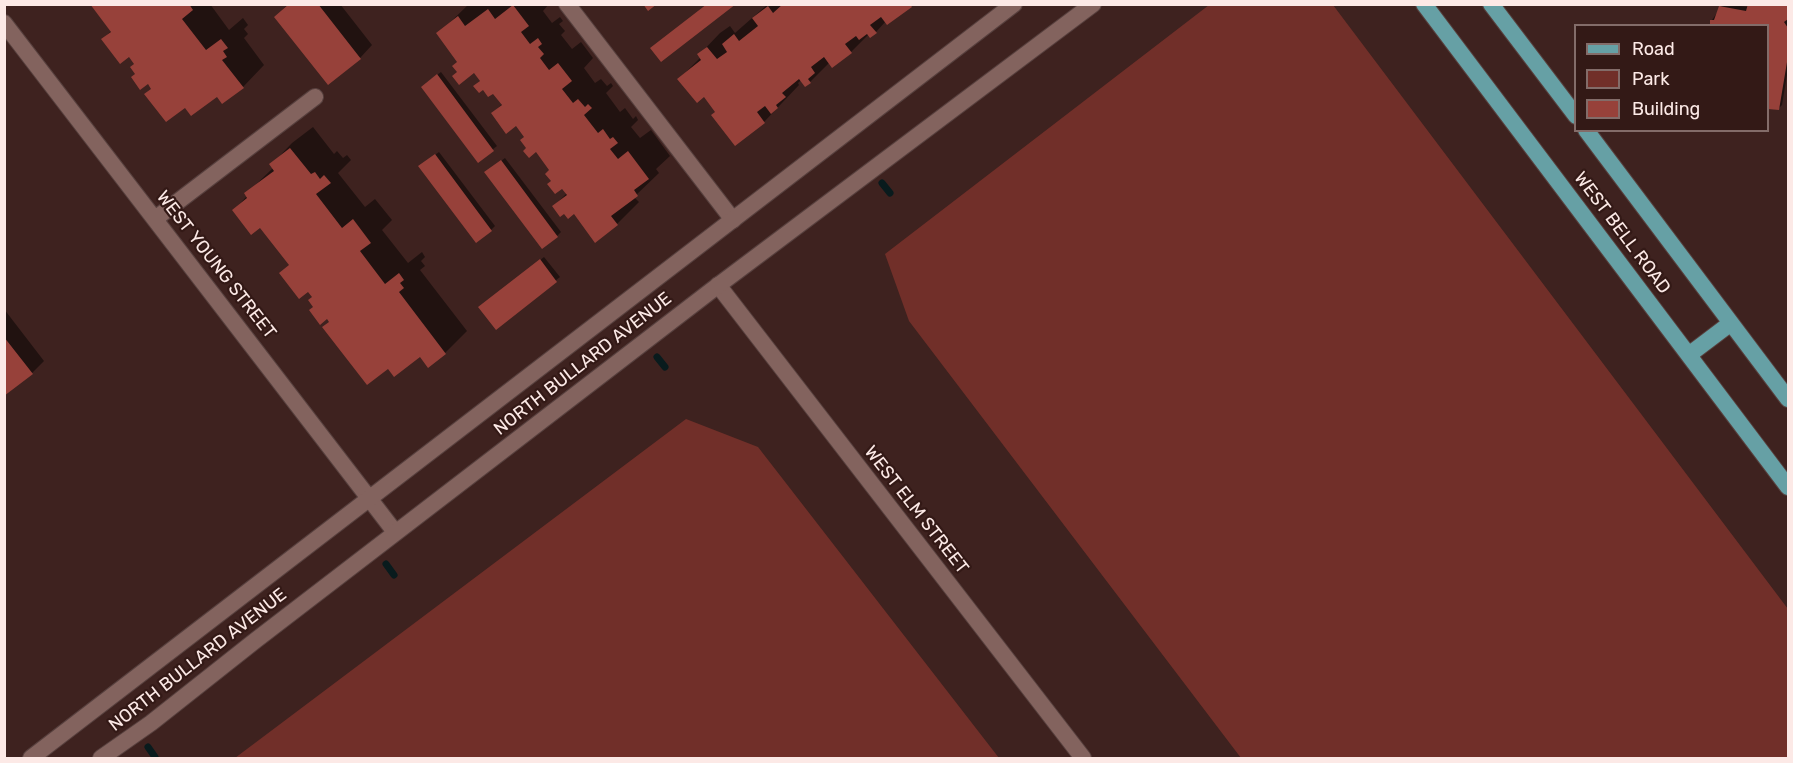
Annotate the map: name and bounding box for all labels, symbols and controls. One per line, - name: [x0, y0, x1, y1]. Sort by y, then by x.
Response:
- legend: [1574, 24, 1769, 132]
- text: Road: [1632, 38, 1675, 60]
- text: Park: [1632, 68, 1669, 90]
- text: Building: [1632, 98, 1700, 120]
- street label: WEST BELL ROAD: [1569, 168, 1675, 298]
- street label: WEST YOUNG STREET: [152, 187, 280, 343]
- street label: NORTH BULLARD AVENUE: [490, 288, 676, 440]
- street label: WEST ELM STREET: [859, 442, 973, 578]
- street label: NORTH BULLARD AVENUE: [105, 584, 291, 736]

